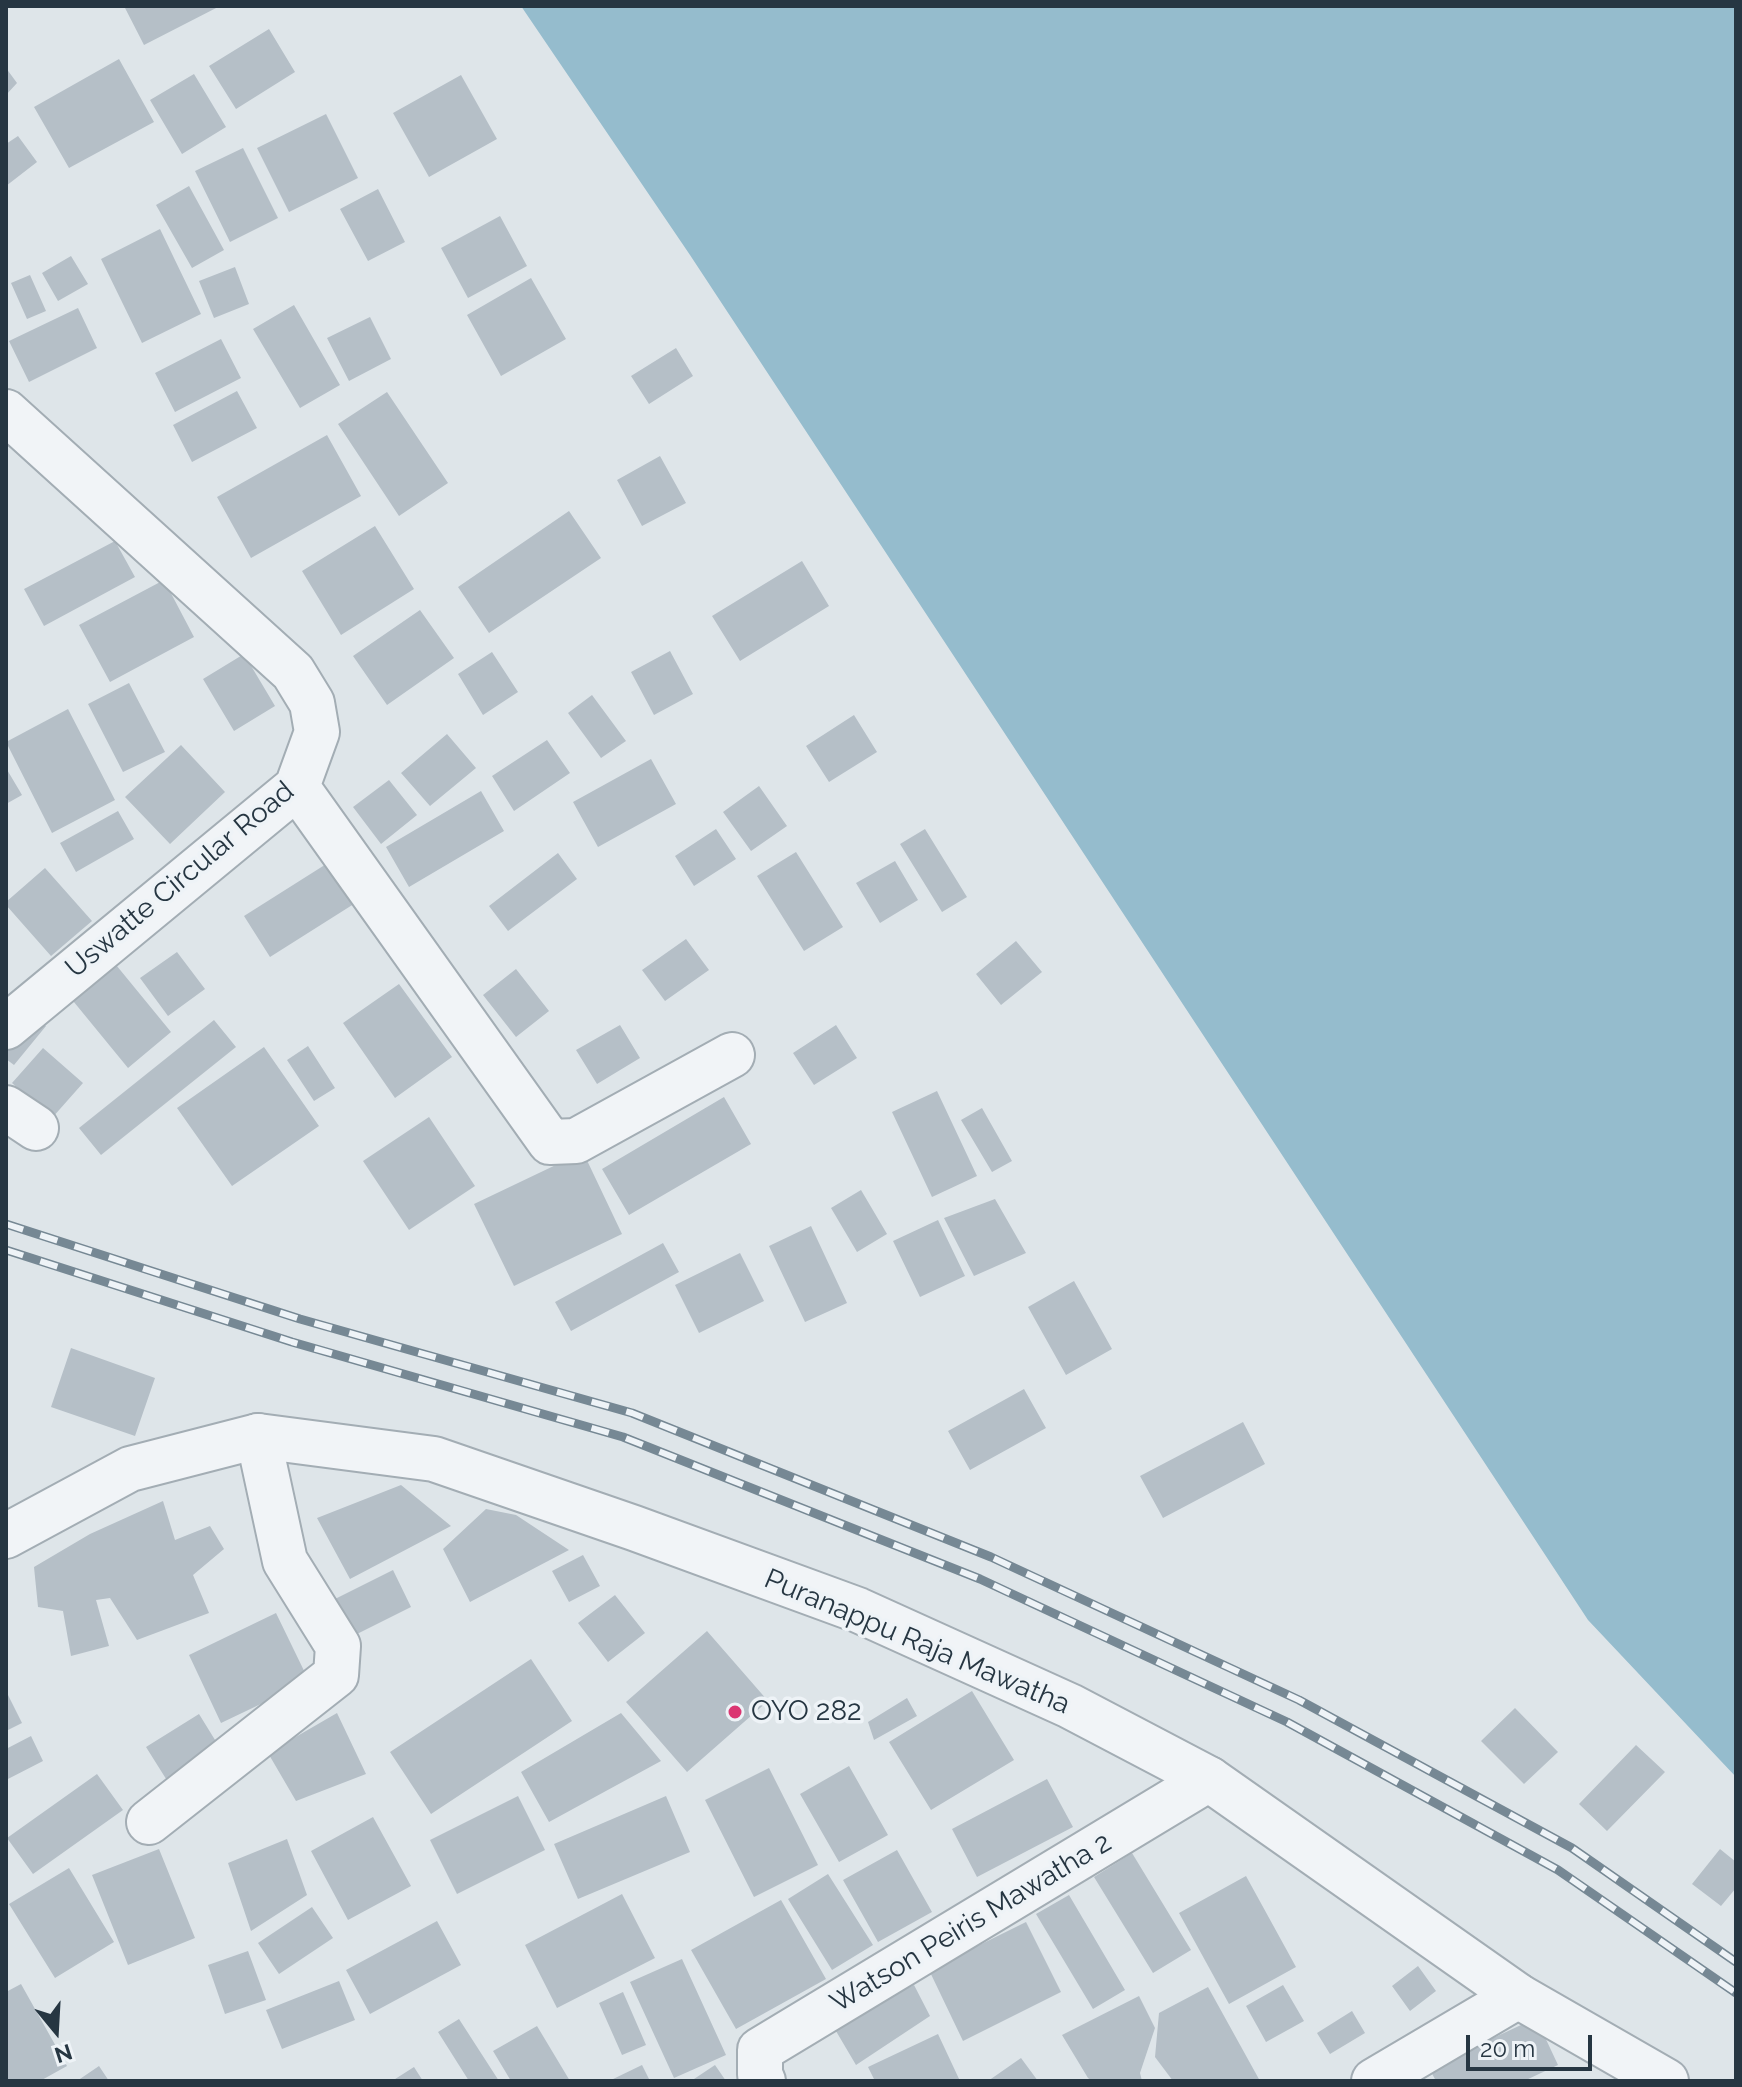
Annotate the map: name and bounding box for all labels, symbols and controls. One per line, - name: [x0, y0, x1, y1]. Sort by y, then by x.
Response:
- street label: Uswatte Circular Road: [59, 775, 301, 985]
- street label: Puranappu Raja Mawatha: [759, 1562, 1075, 1722]
- place label: OYO 282: [751, 1695, 862, 1729]
- marker: OYO 282: [726, 1703, 744, 1721]
- street label: Watson Peiris Mawatha 2: [824, 1826, 1118, 2020]
- north arrow: [16, 1991, 96, 2071]
- scale bar: [1470, 2019, 1596, 2069]
- text: 20 m: [1480, 2034, 1535, 2063]
- text: N: [51, 2039, 75, 2069]

